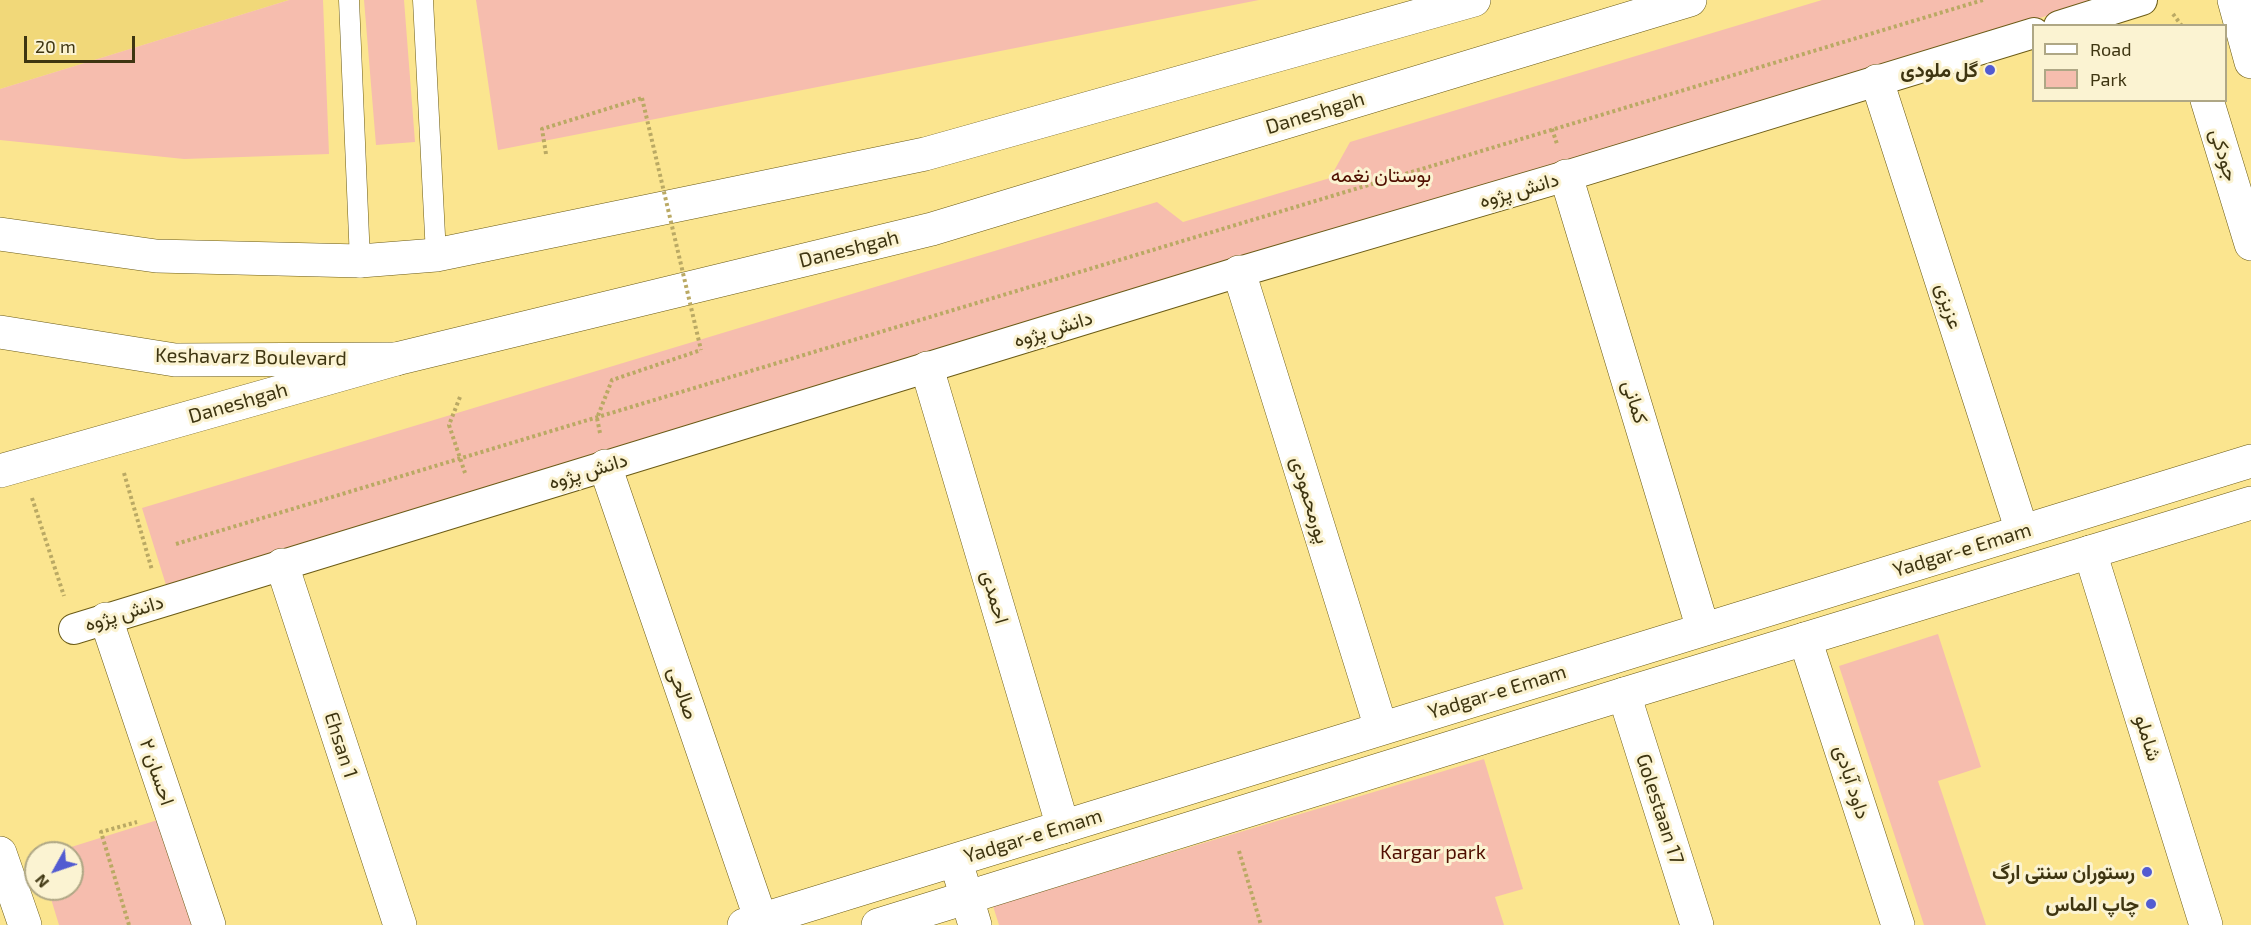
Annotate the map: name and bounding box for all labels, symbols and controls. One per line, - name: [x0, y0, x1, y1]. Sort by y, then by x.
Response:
- scale bar: [27, 24, 138, 62]
- legend: [2032, 24, 2227, 102]
- text: 20 m: [35, 35, 76, 57]
- text: Road: [2090, 38, 2131, 60]
- place label: گل ملودی: [1900, 58, 1978, 82]
- marker: گل ملودی: [1983, 63, 1997, 77]
- text: Park: [2090, 68, 2127, 90]
- street label: Daneshgah: [1263, 87, 1367, 139]
- street label: جودکی: [2205, 126, 2243, 184]
- park label: بوستان نغمه: [1331, 163, 1431, 187]
- street label: دانش پژوه: [1476, 167, 1562, 213]
- street label: Daneshgah: [797, 225, 901, 273]
- street label: عزیزی: [1930, 280, 1968, 332]
- street label: دانش پژوه: [1010, 306, 1096, 352]
- street label: Keshavarz Boulevard: [155, 343, 347, 371]
- street label: Daneshgah: [186, 377, 290, 429]
- street label: کمانی: [1617, 377, 1653, 427]
- street label: دانش پژوه: [545, 448, 631, 494]
- street label: پورمحمودی: [1285, 454, 1335, 546]
- street label: Yadgar-e Emam: [1890, 518, 2034, 582]
- street label: احمدی: [976, 568, 1014, 626]
- street label: دانش پژوه: [81, 590, 167, 636]
- street label: Yadgar-e Emam: [1425, 660, 1569, 724]
- street label: صالحی: [663, 663, 703, 723]
- street label: Ehsan 1: [319, 709, 363, 781]
- street label: شاملو: [2130, 712, 2166, 764]
- street label: احسان ۲: [134, 736, 180, 808]
- street label: داود آبادی: [1829, 742, 1875, 822]
- street label: Golestaan 17: [1631, 751, 1689, 867]
- street label: Yadgar-e Emam: [961, 804, 1105, 868]
- park label: Kargar park: [1380, 840, 1486, 864]
- north arrow: [24, 841, 84, 901]
- place label: رستوران سنتی ارگ: [1992, 860, 2135, 884]
- marker: رستوران سنتی ارگ: [2140, 865, 2154, 879]
- text: N: [30, 871, 52, 892]
- place label: چاپ الماس: [2046, 892, 2139, 916]
- marker: چاپ الماس: [2144, 897, 2158, 911]

